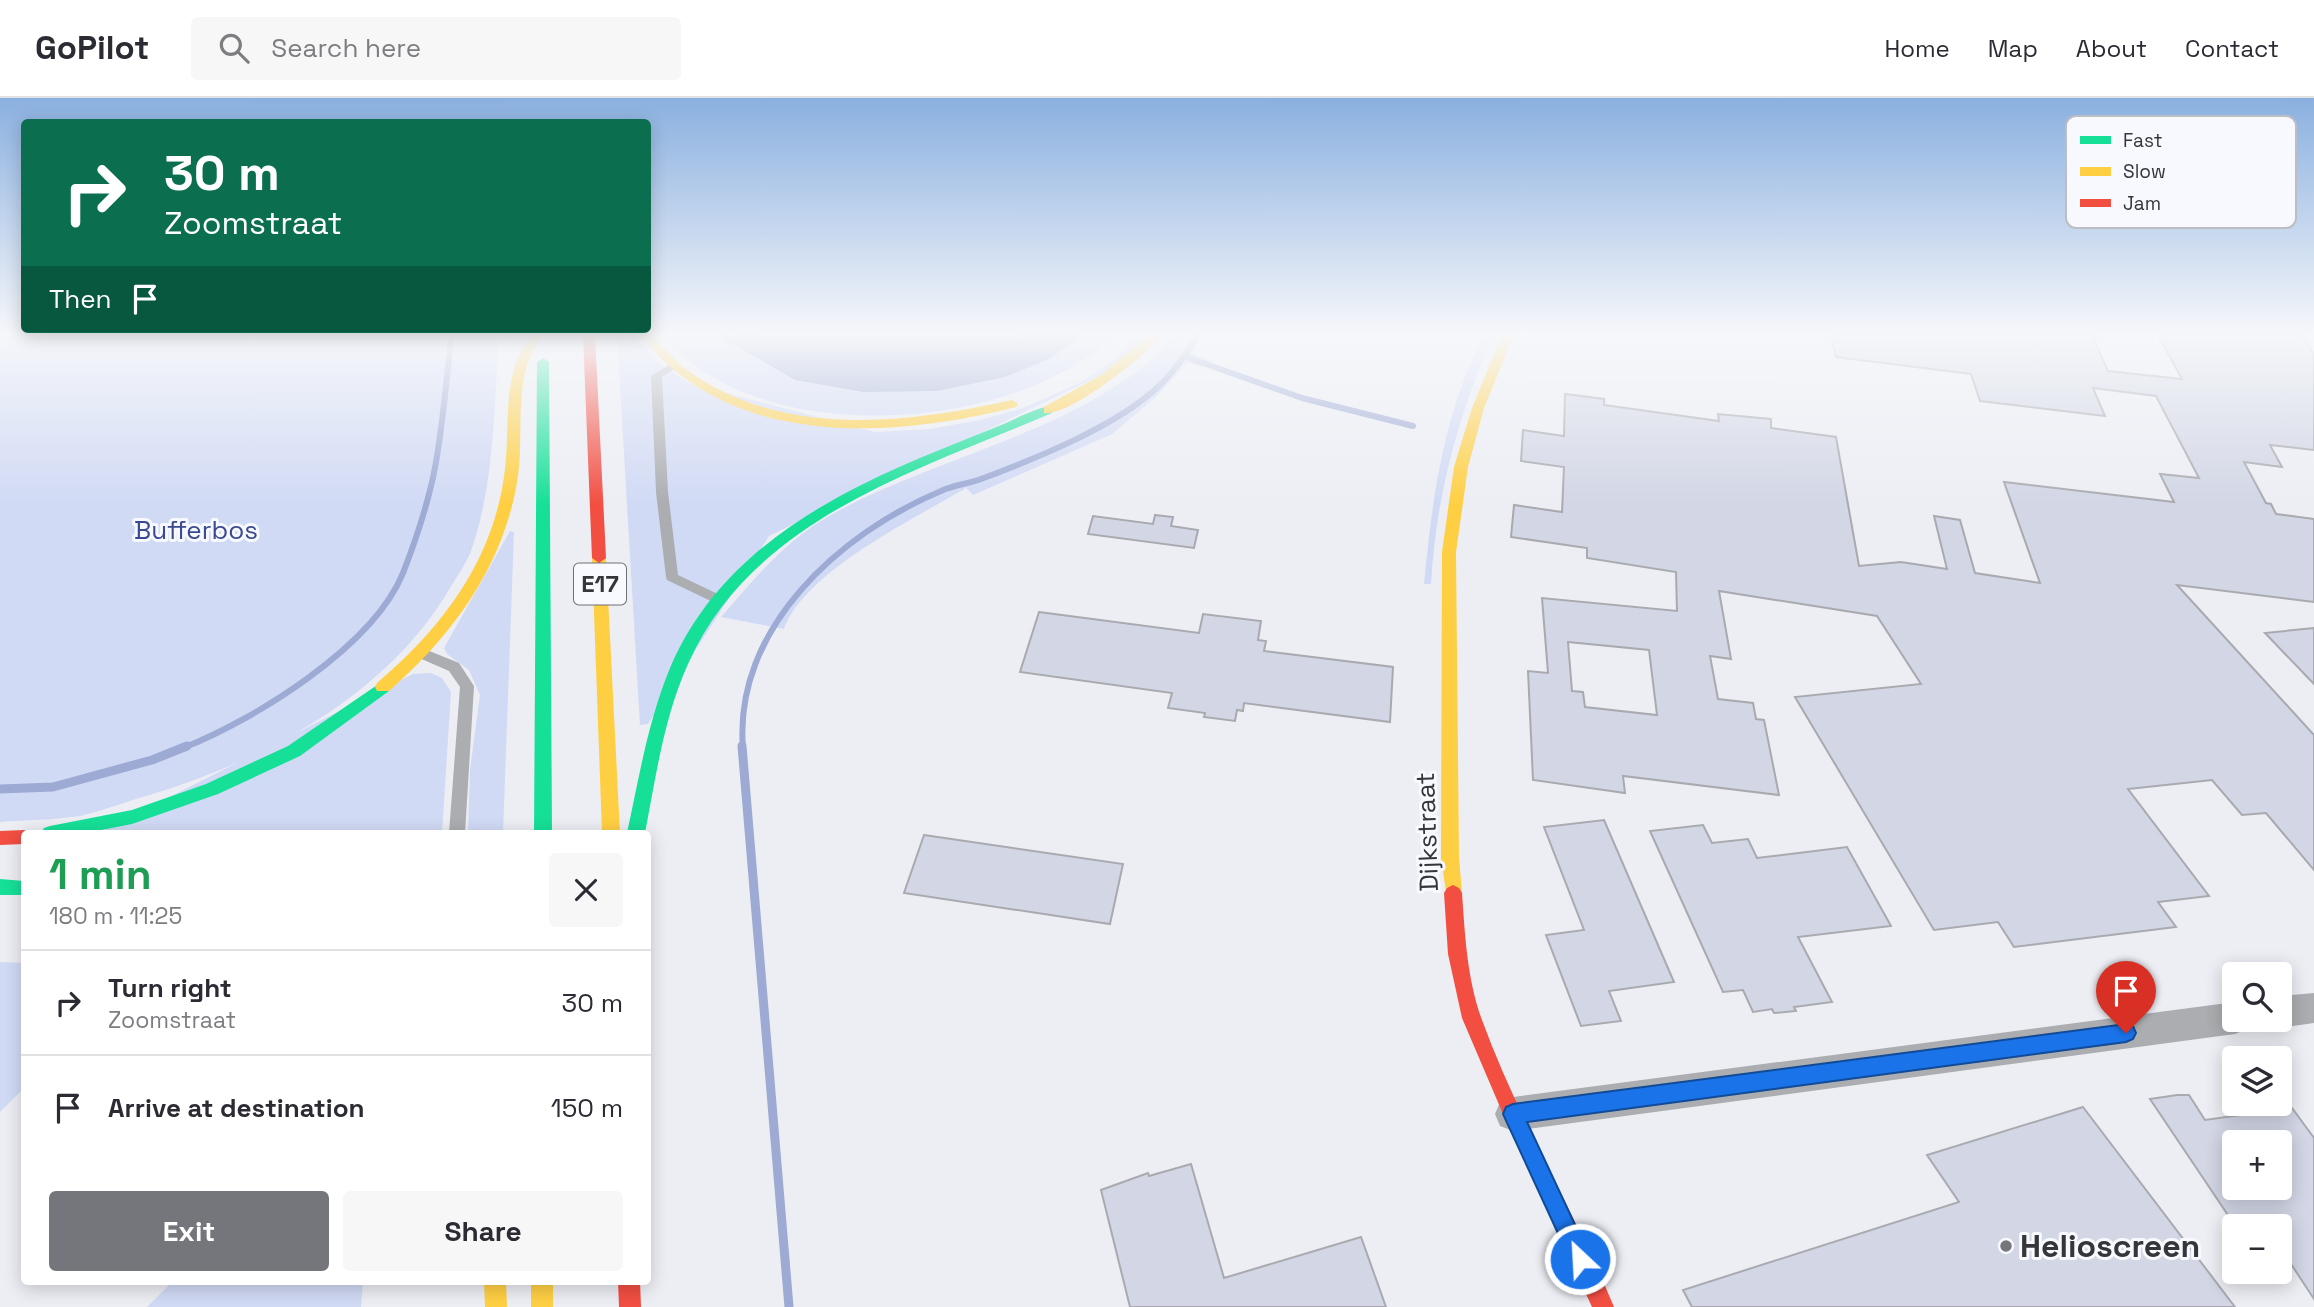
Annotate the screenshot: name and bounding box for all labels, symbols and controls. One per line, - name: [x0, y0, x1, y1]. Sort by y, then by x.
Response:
- search box: [191, 17, 681, 80]
- text: GoPilot: [35, 27, 149, 69]
- icon: search: [215, 29, 253, 67]
- text: Search here: [271, 31, 421, 65]
- text: Home: [1884, 33, 1950, 64]
- text: Map: [1988, 33, 2038, 64]
- text: About: [2076, 33, 2147, 64]
- text: Contact: [2185, 33, 2279, 64]
- legend: [2066, 116, 2296, 228]
- text: Fast: [2123, 128, 2163, 153]
- text: 30 m: [164, 142, 280, 204]
- icon: right: [49, 147, 140, 238]
- text: Slow: [2123, 159, 2166, 184]
- text: Jam: [2123, 191, 2161, 216]
- text: Zoomstraat: [164, 203, 342, 243]
- icon: arrive: [126, 280, 164, 318]
- text: Then: [49, 282, 112, 316]
- park label: Bufferbos: [134, 513, 258, 547]
- road number: E17: [574, 564, 626, 604]
- street label: Dijkstraat: [1408, 772, 1446, 892]
- text: 1 min: [49, 848, 152, 901]
- button: close: [549, 853, 623, 927]
- text: 180 m · 11:25: [49, 901, 182, 931]
- pin: [2096, 961, 2156, 1033]
- map controls: [2222, 962, 2292, 1284]
- button: search: [2222, 962, 2292, 1032]
- text: Turn right: [108, 971, 232, 1005]
- icon: arrive: [2107, 972, 2145, 1010]
- icon: right: [49, 984, 87, 1022]
- text: 30 m: [562, 986, 623, 1020]
- text: Zoomstraat: [108, 1005, 236, 1035]
- button: layers: [2222, 1046, 2292, 1116]
- icon: arrive: [49, 1089, 87, 1127]
- text: Arrive at destination: [108, 1091, 365, 1125]
- text: 150 m: [551, 1091, 623, 1125]
- button: +: [2222, 1130, 2292, 1200]
- button: Exit: [49, 1191, 329, 1271]
- button: Share: [343, 1191, 623, 1271]
- button: −: [2222, 1214, 2292, 1284]
- position arrow: [1543, 1222, 1617, 1296]
- place label: Helioscreen: [2020, 1226, 2200, 1266]
- marker: Helioscreen: [1998, 1238, 2014, 1254]

